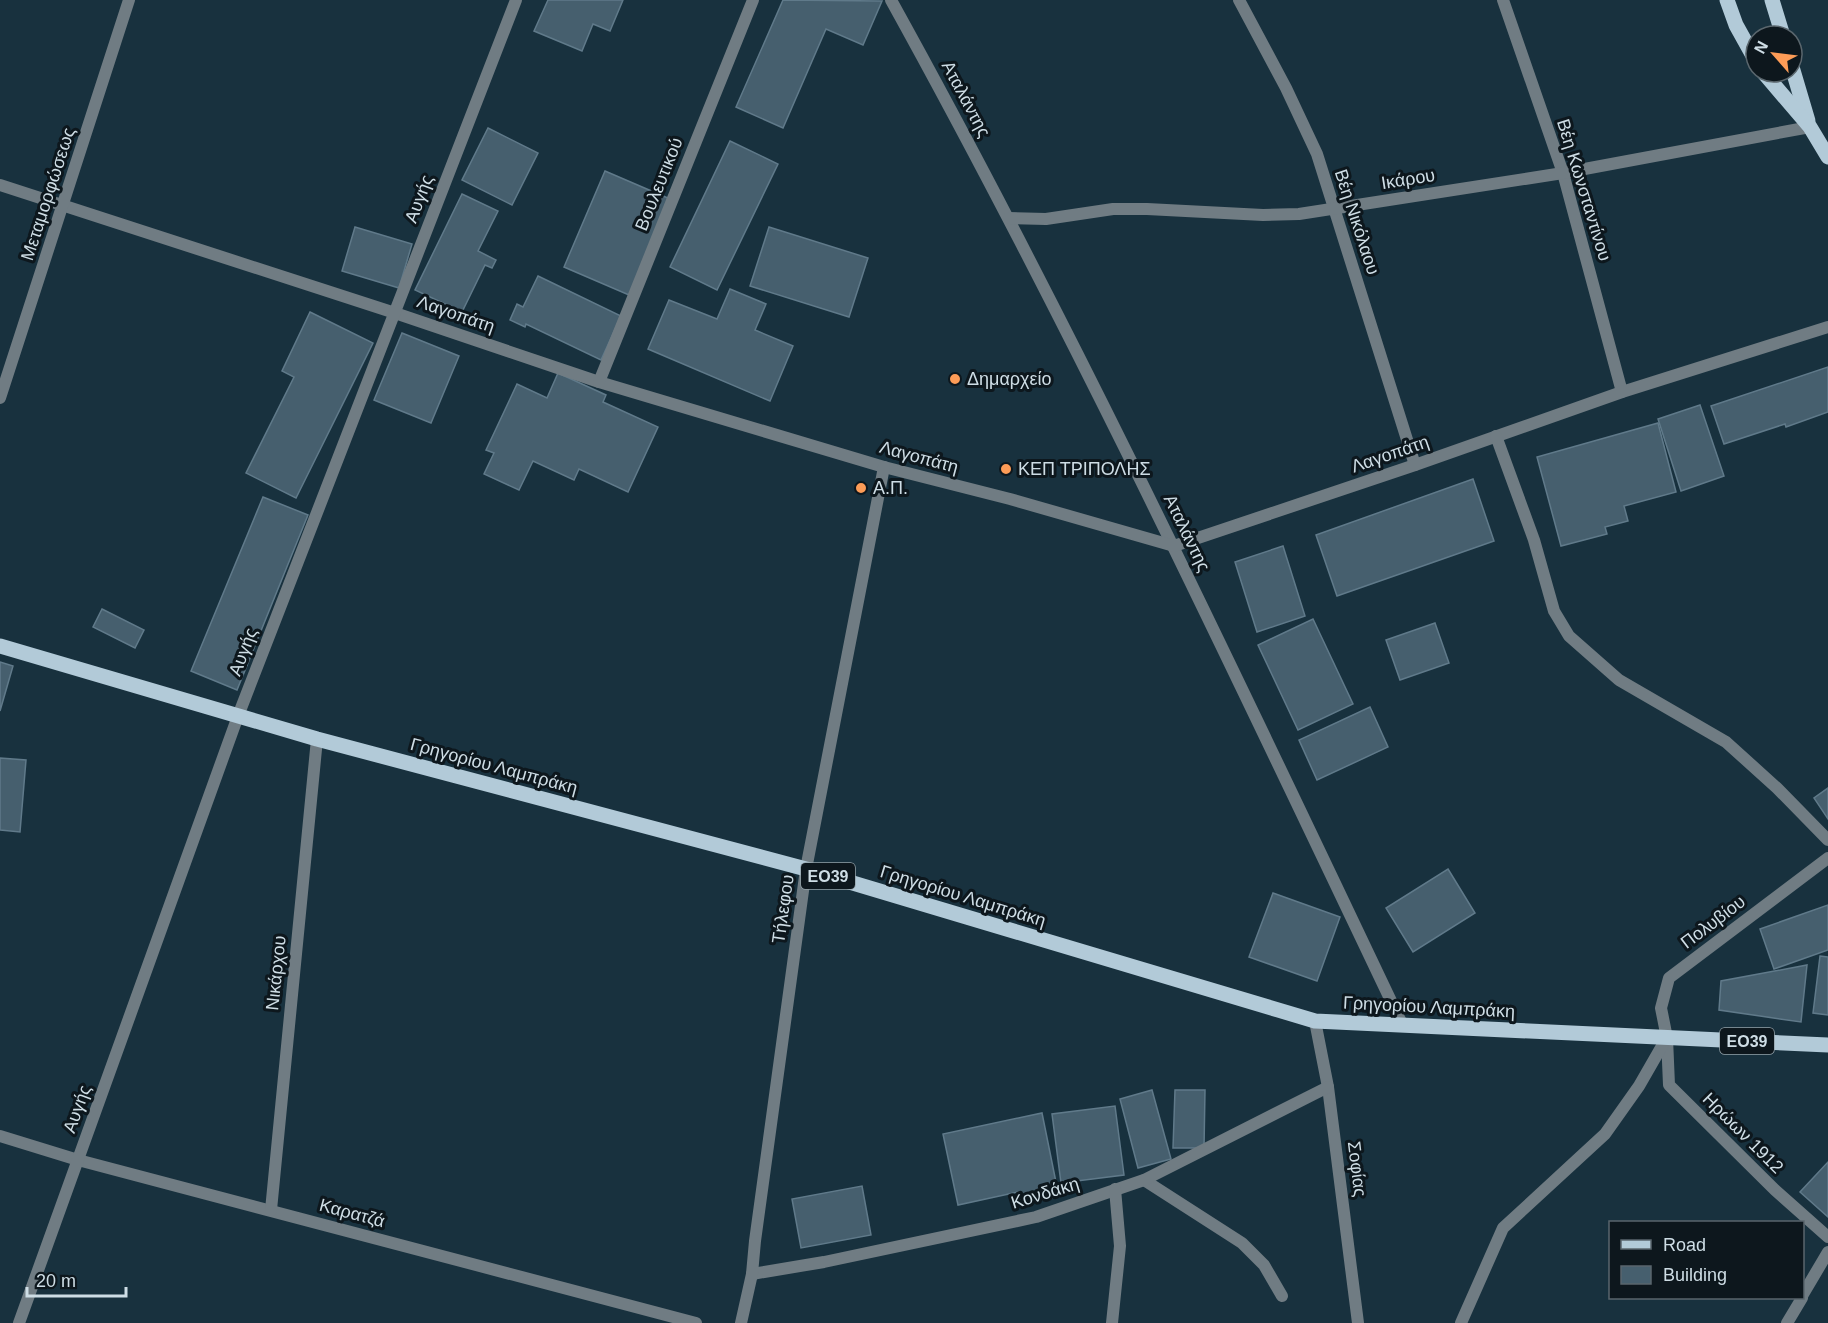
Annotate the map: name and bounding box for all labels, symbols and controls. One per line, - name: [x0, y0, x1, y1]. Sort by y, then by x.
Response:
- north arrow: [1744, 24, 1804, 84]
- text: N: [1751, 38, 1771, 56]
- street label: Αταλάντης: [938, 58, 995, 141]
- street label: Βέη Κωνσταντίνου: [1553, 117, 1615, 263]
- street label: Μεταμορφώσεως: [17, 125, 79, 263]
- street label: Βουλευτικού: [631, 135, 687, 233]
- street label: Ικάρου: [1380, 165, 1436, 193]
- street label: Βέη Νικόλαου: [1331, 167, 1383, 277]
- street label: Αυγής: [401, 172, 437, 226]
- street label: Λαγοπάτη: [415, 291, 497, 337]
- place label: Δημαρχείο: [967, 369, 1052, 389]
- marker: Δημαρχείο: [948, 372, 962, 386]
- street label: Λαγοπάτη: [1349, 431, 1431, 477]
- street label: Λαγοπάτη: [877, 437, 961, 477]
- place label: ΚΕΠ ΤΡΙΠΟΛΗΣ: [1018, 459, 1151, 479]
- marker: ΚΕΠ ΤΡΙΠΟΛΗΣ: [999, 462, 1013, 476]
- place label: Α.Π.: [873, 478, 908, 498]
- marker: Α.Π.: [854, 481, 868, 495]
- street label: Αταλάντης: [1160, 491, 1214, 575]
- street label: Αυγής: [225, 625, 261, 679]
- street label: Γρηγορίου Λαμπράκη: [408, 734, 580, 798]
- street label: Γρηγορίου Λαμπράκη: [878, 861, 1048, 931]
- road number: ΕΟ39: [801, 863, 855, 889]
- street label: Τήλεφου: [768, 873, 798, 945]
- street label: Πολυβίου: [1677, 891, 1749, 953]
- street label: Νικάρχου: [262, 935, 290, 1011]
- street label: Γρηγορίου Λαμπράκη: [1343, 993, 1515, 1021]
- road number: ΕΟ39: [1720, 1028, 1774, 1054]
- street label: Αυγής: [59, 1082, 95, 1136]
- street label: Ηρώων 1912: [1699, 1089, 1787, 1177]
- street label: Σοφίας: [1344, 1140, 1370, 1198]
- street label: Κονδάκη: [1008, 1173, 1082, 1213]
- street label: Καρατζά: [317, 1195, 387, 1231]
- legend: [1609, 1221, 1804, 1299]
- text: Road: [1663, 1235, 1706, 1255]
- scale bar: [27, 1260, 126, 1298]
- text: Building: [1663, 1265, 1727, 1285]
- text: 20 m: [36, 1271, 76, 1291]

